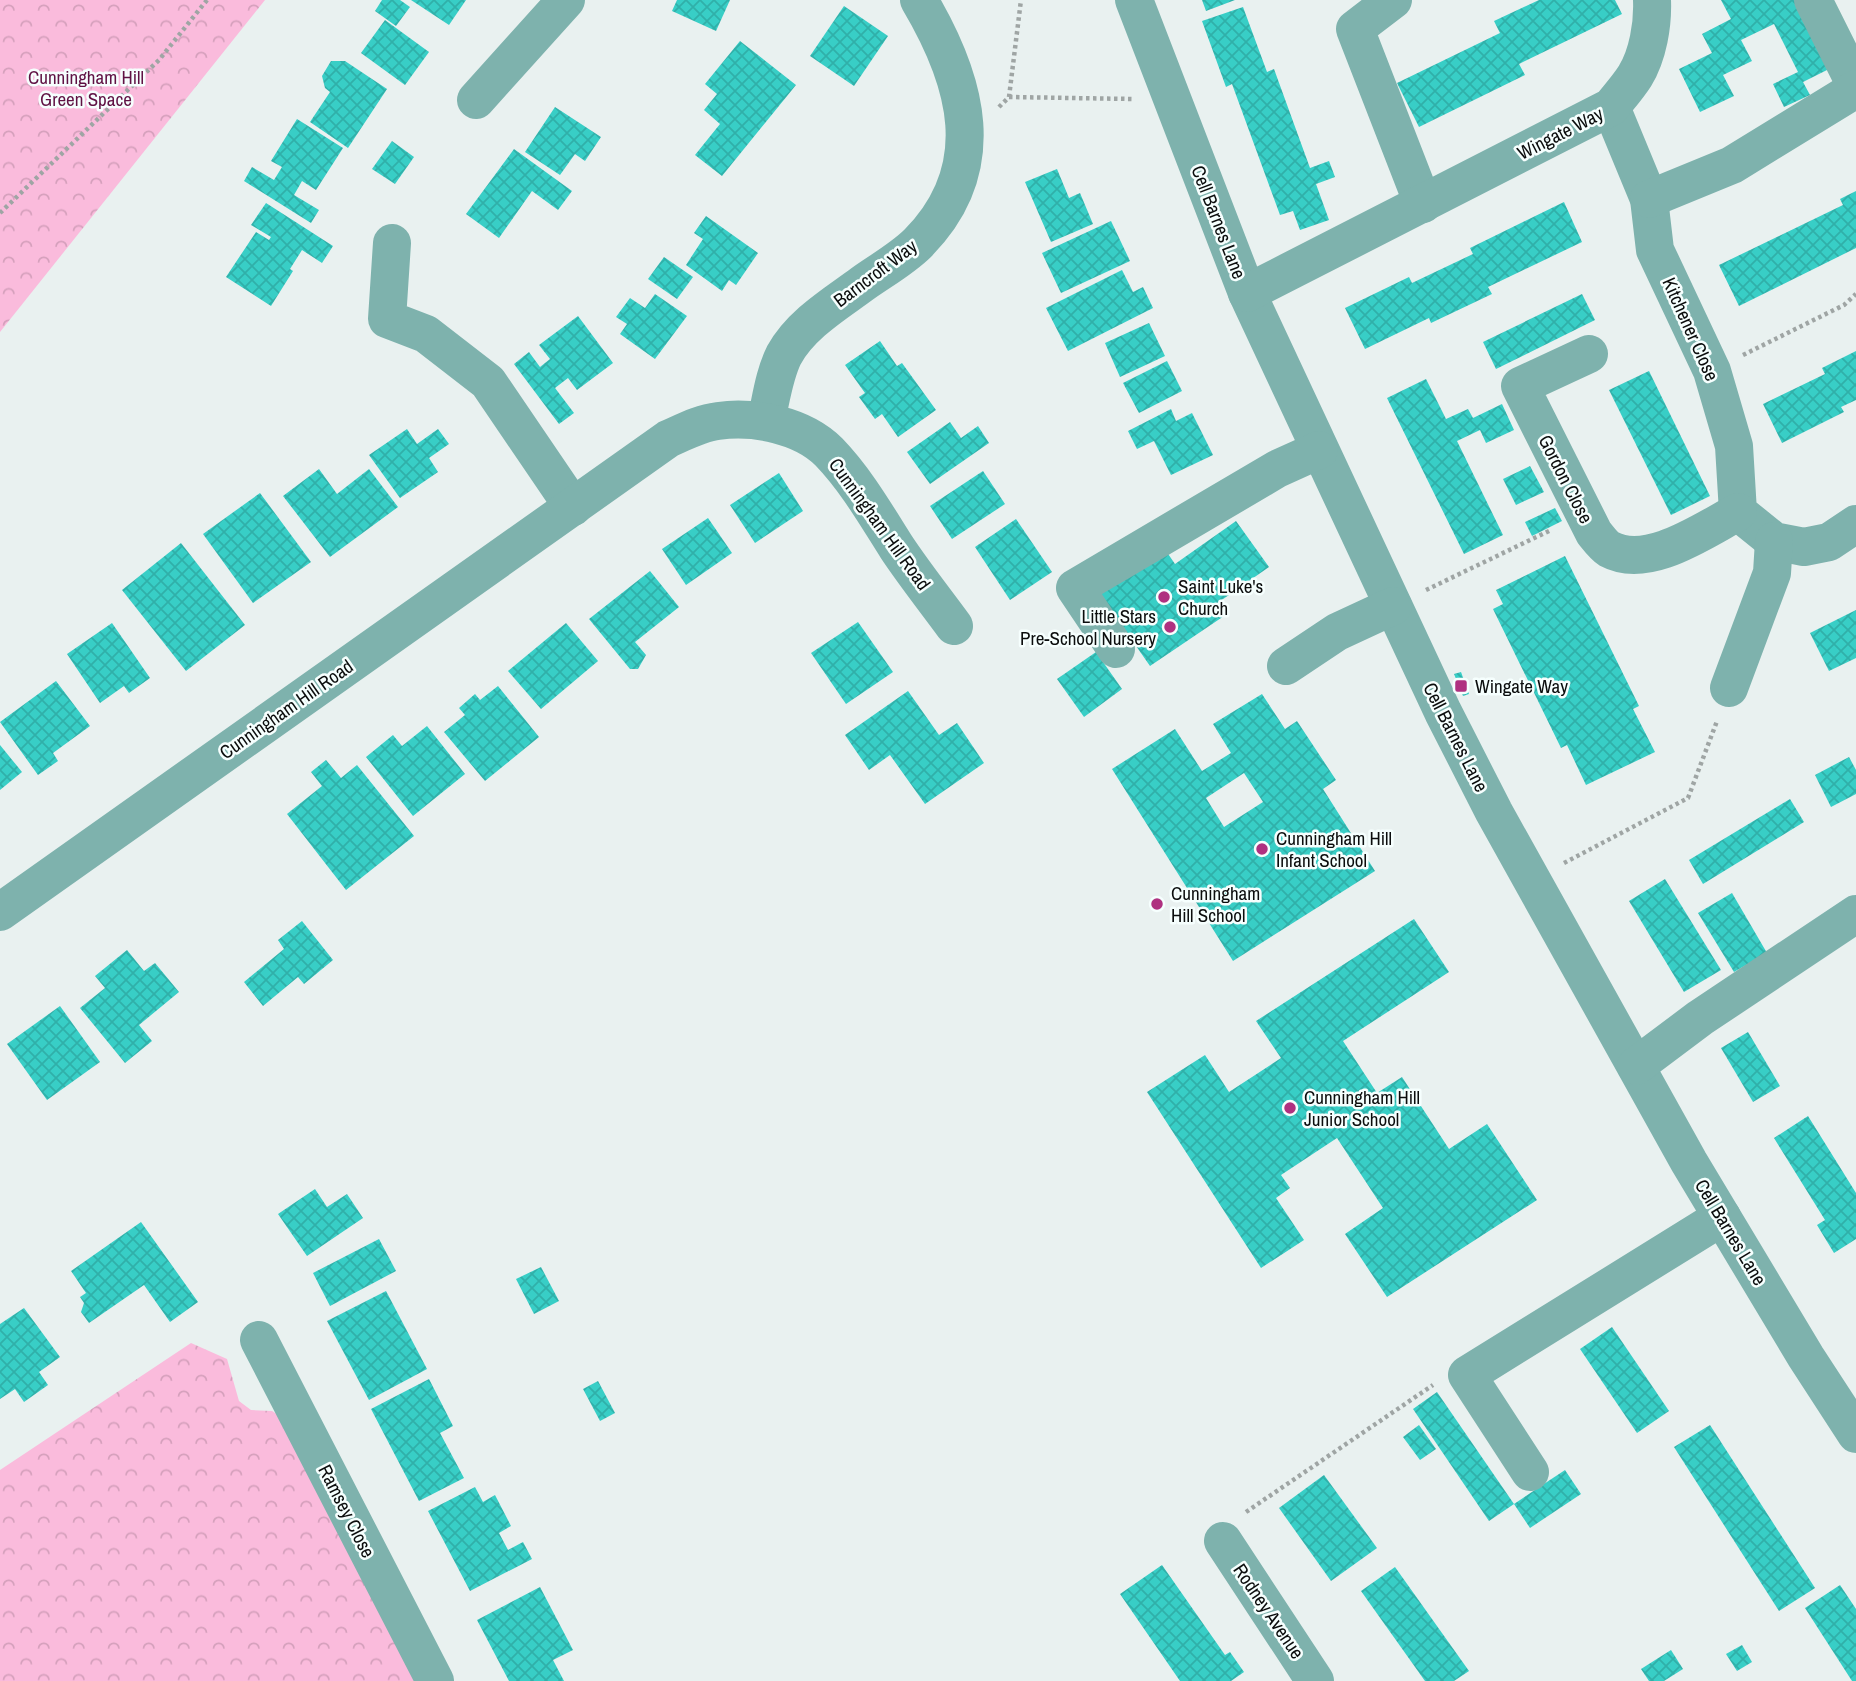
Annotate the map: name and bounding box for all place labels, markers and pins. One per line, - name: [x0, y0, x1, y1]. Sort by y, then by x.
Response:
- place label: Saint Luke's Church: [1178, 573, 1263, 621]
- marker: Saint Luke's Church: [1156, 589, 1172, 605]
- place label: Little Stars Pre-School Nursery: [1020, 603, 1156, 651]
- marker: Little Stars Pre-School Nursery: [1162, 619, 1178, 635]
- place label: Wingate Way: [1475, 673, 1568, 699]
- marker: Wingate Way: [1453, 678, 1469, 694]
- place label: Cunningham Hill Infant School: [1276, 825, 1392, 873]
- marker: Cunningham Hill Infant School: [1254, 841, 1270, 857]
- place label: Cunningham Hill School: [1171, 880, 1260, 928]
- marker: Cunningham Hill School: [1149, 896, 1165, 912]
- place label: Cunningham Hill Junior School: [1304, 1084, 1420, 1132]
- marker: Cunningham Hill Junior School: [1282, 1100, 1298, 1116]

